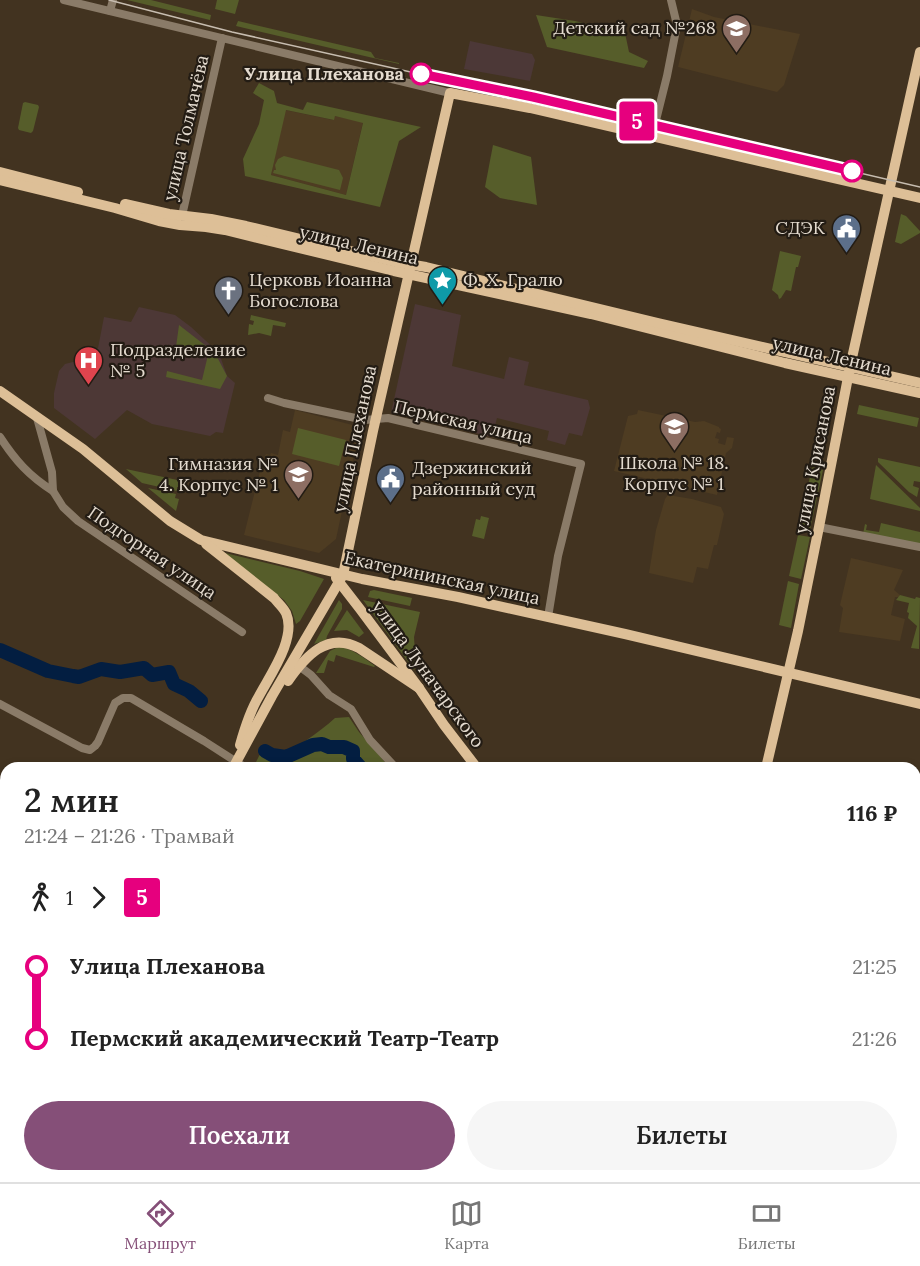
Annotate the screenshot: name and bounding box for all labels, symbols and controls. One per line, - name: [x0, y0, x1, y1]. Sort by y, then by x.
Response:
- school or university icon: Детский сад №268: [721, 12, 753, 54]
- place label: Детский сад №268: [553, 16, 716, 39]
- street label: улица Толмачёва: [158, 53, 214, 203]
- place label: Улица Плеханова: [244, 62, 405, 85]
- marker: Улица Плеханова: [410, 63, 432, 85]
- line badge: 5: [618, 102, 656, 140]
- text: 5: [631, 108, 643, 135]
- unlabelled marker: [841, 160, 863, 182]
- public building icon: СДЭК: [830, 212, 862, 254]
- place label: СДЭК: [775, 216, 826, 239]
- street label: улица Ленина: [297, 220, 421, 269]
- place icon: Ф. Х. Гралю: [426, 264, 458, 306]
- place label: Церковь Иоанна Богослова: [249, 268, 392, 312]
- place label: Ф. Х. Гралю: [463, 268, 563, 291]
- church icon: Церковь Иоанна Богослова: [212, 274, 244, 316]
- street label: улица Ленина: [770, 331, 894, 380]
- place label: Подразделение № 5: [110, 338, 246, 382]
- hospital icon: Подразделение № 5: [73, 344, 105, 386]
- street label: улица Плеханова: [328, 363, 381, 515]
- street label: улица Крисанова: [789, 384, 840, 536]
- street label: Пермская улица: [391, 394, 535, 449]
- school or university icon: Школа № 18. Корпус № 1: [658, 410, 690, 452]
- place label: Школа № 18. Корпус № 1: [619, 451, 729, 495]
- place label: Гимназия № 4. Корпус № 1: [159, 452, 278, 496]
- place label: Дзержинский районный суд: [412, 456, 536, 500]
- school or university icon: Гимназия № 4. Корпус № 1: [283, 458, 315, 500]
- public building icon: Дзержинский районный суд: [375, 462, 407, 504]
- street label: Подгорная улица: [83, 501, 221, 604]
- street label: Екатерининская улица: [342, 546, 542, 609]
- street label: улица Луначарского: [367, 595, 490, 752]
- text: 2 мин: [24, 779, 119, 821]
- text: 116 ₽: [847, 799, 897, 827]
- text: 21:24 – 21:26 · Трамвай: [24, 823, 234, 848]
- icon: walk: [24, 881, 57, 914]
- icon: forward: [82, 881, 115, 914]
- text: 5: [136, 884, 148, 911]
- text: 1: [66, 885, 73, 910]
- text: Улица Плеханова: [70, 952, 265, 980]
- text: 21:25: [852, 954, 897, 979]
- text: Пермский академический Театр-Театр: [70, 1024, 499, 1052]
- text: 21:26: [852, 1026, 897, 1051]
- button: Поехали: [24, 1101, 455, 1170]
- button: Билеты: [467, 1101, 897, 1170]
- tab: Маршрут: [124, 1197, 196, 1253]
- tab: Карта: [444, 1197, 489, 1253]
- tab: Билеты: [738, 1197, 796, 1253]

